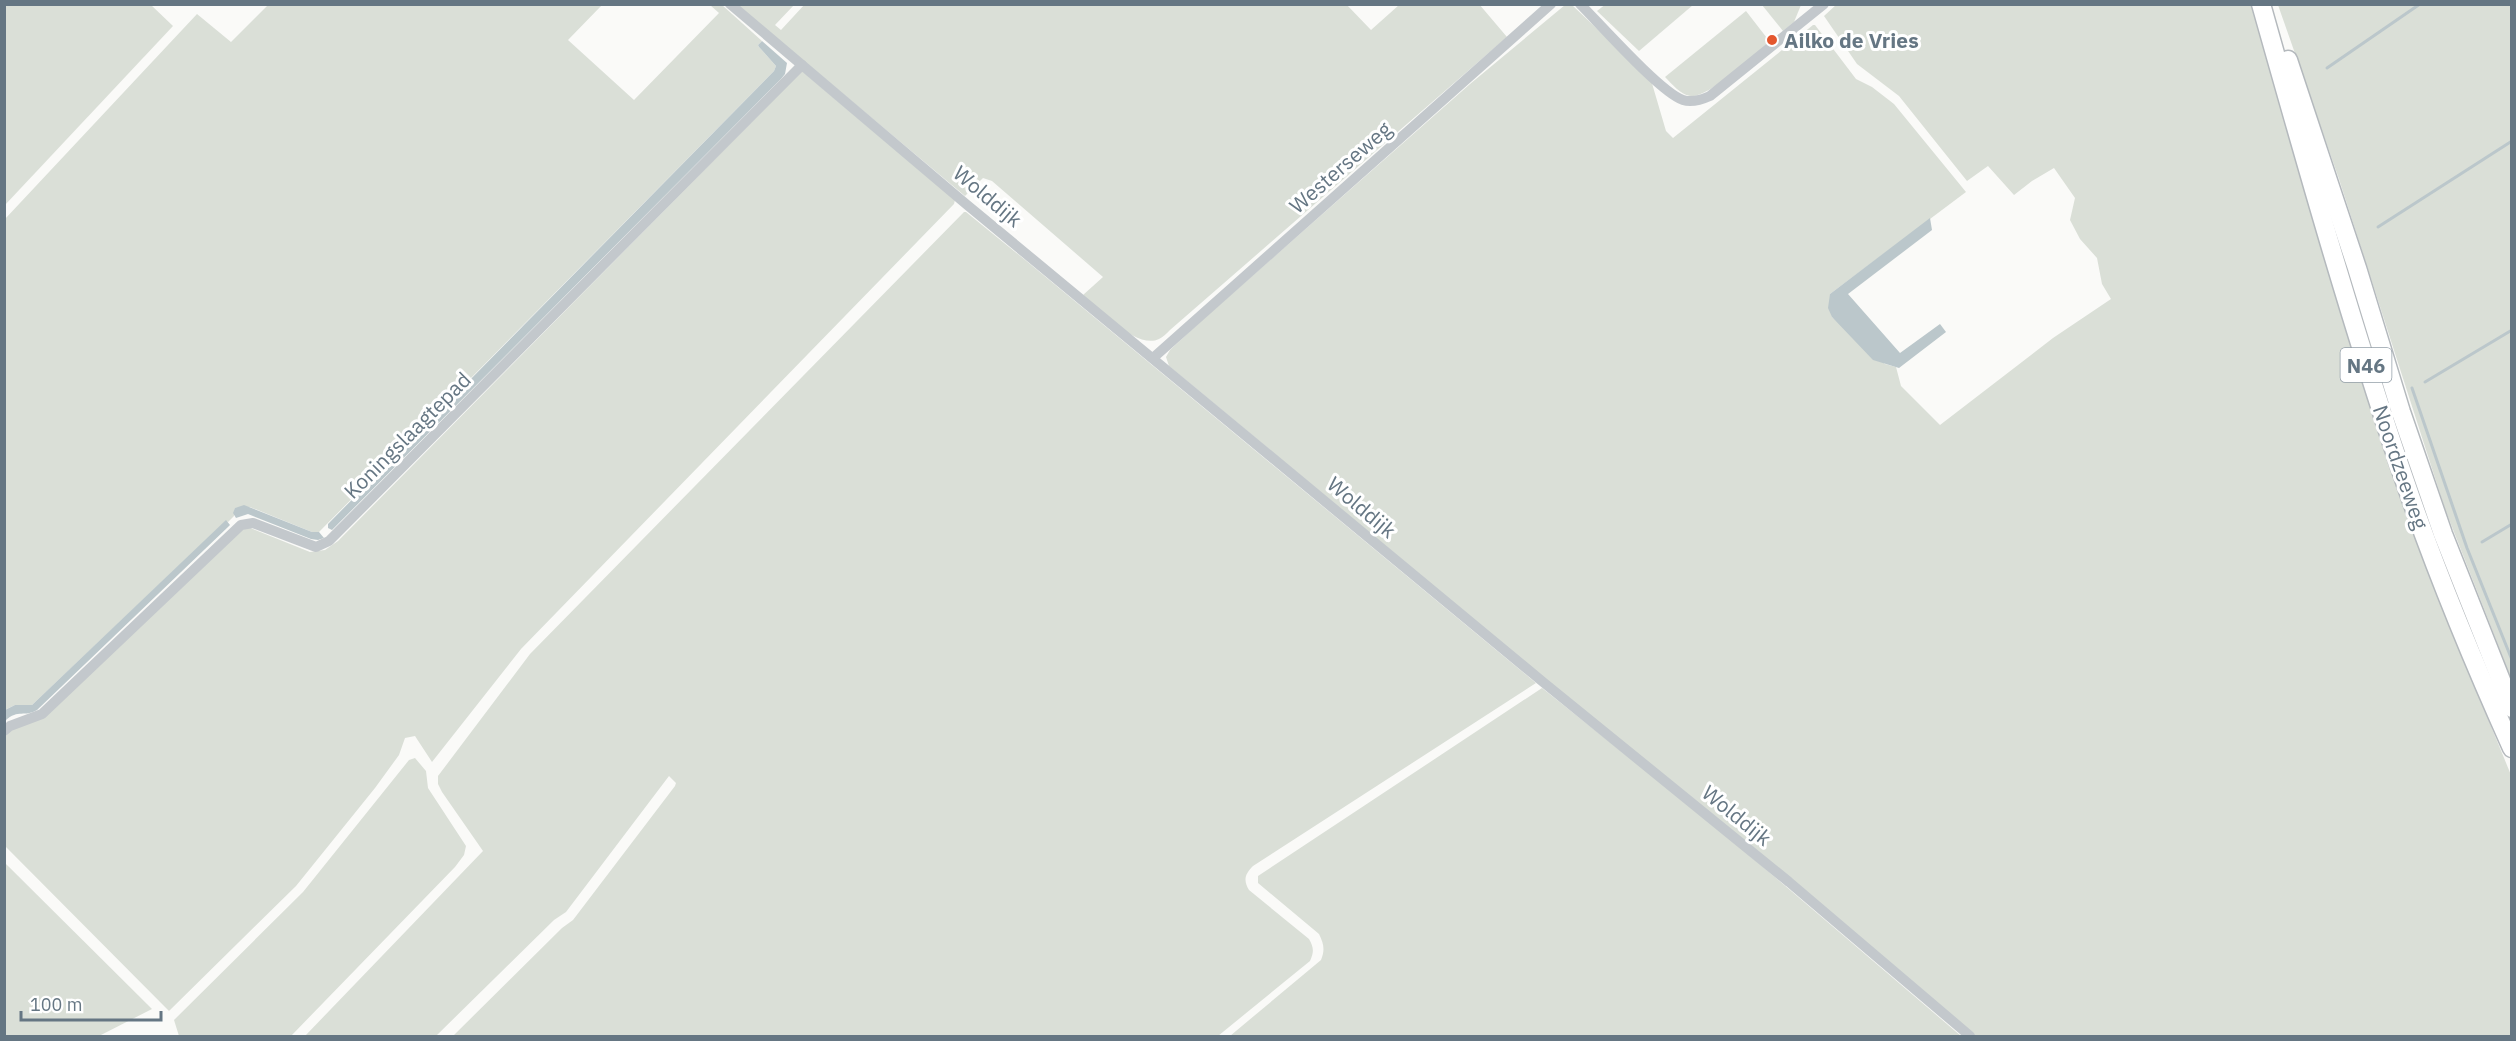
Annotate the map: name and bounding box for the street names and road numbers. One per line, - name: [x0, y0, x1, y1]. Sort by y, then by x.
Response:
- street label: Westerseweg: [1283, 115, 1397, 219]
- street label: Wolddijk: [948, 159, 1028, 233]
- road number: N46: [2340, 348, 2392, 382]
- street label: Koningslaagtepad: [337, 365, 477, 505]
- street label: Noordzeeweg: [2367, 401, 2435, 533]
- street label: Wolddijk: [1322, 470, 1402, 544]
- street label: Wolddijk: [1696, 778, 1778, 852]

